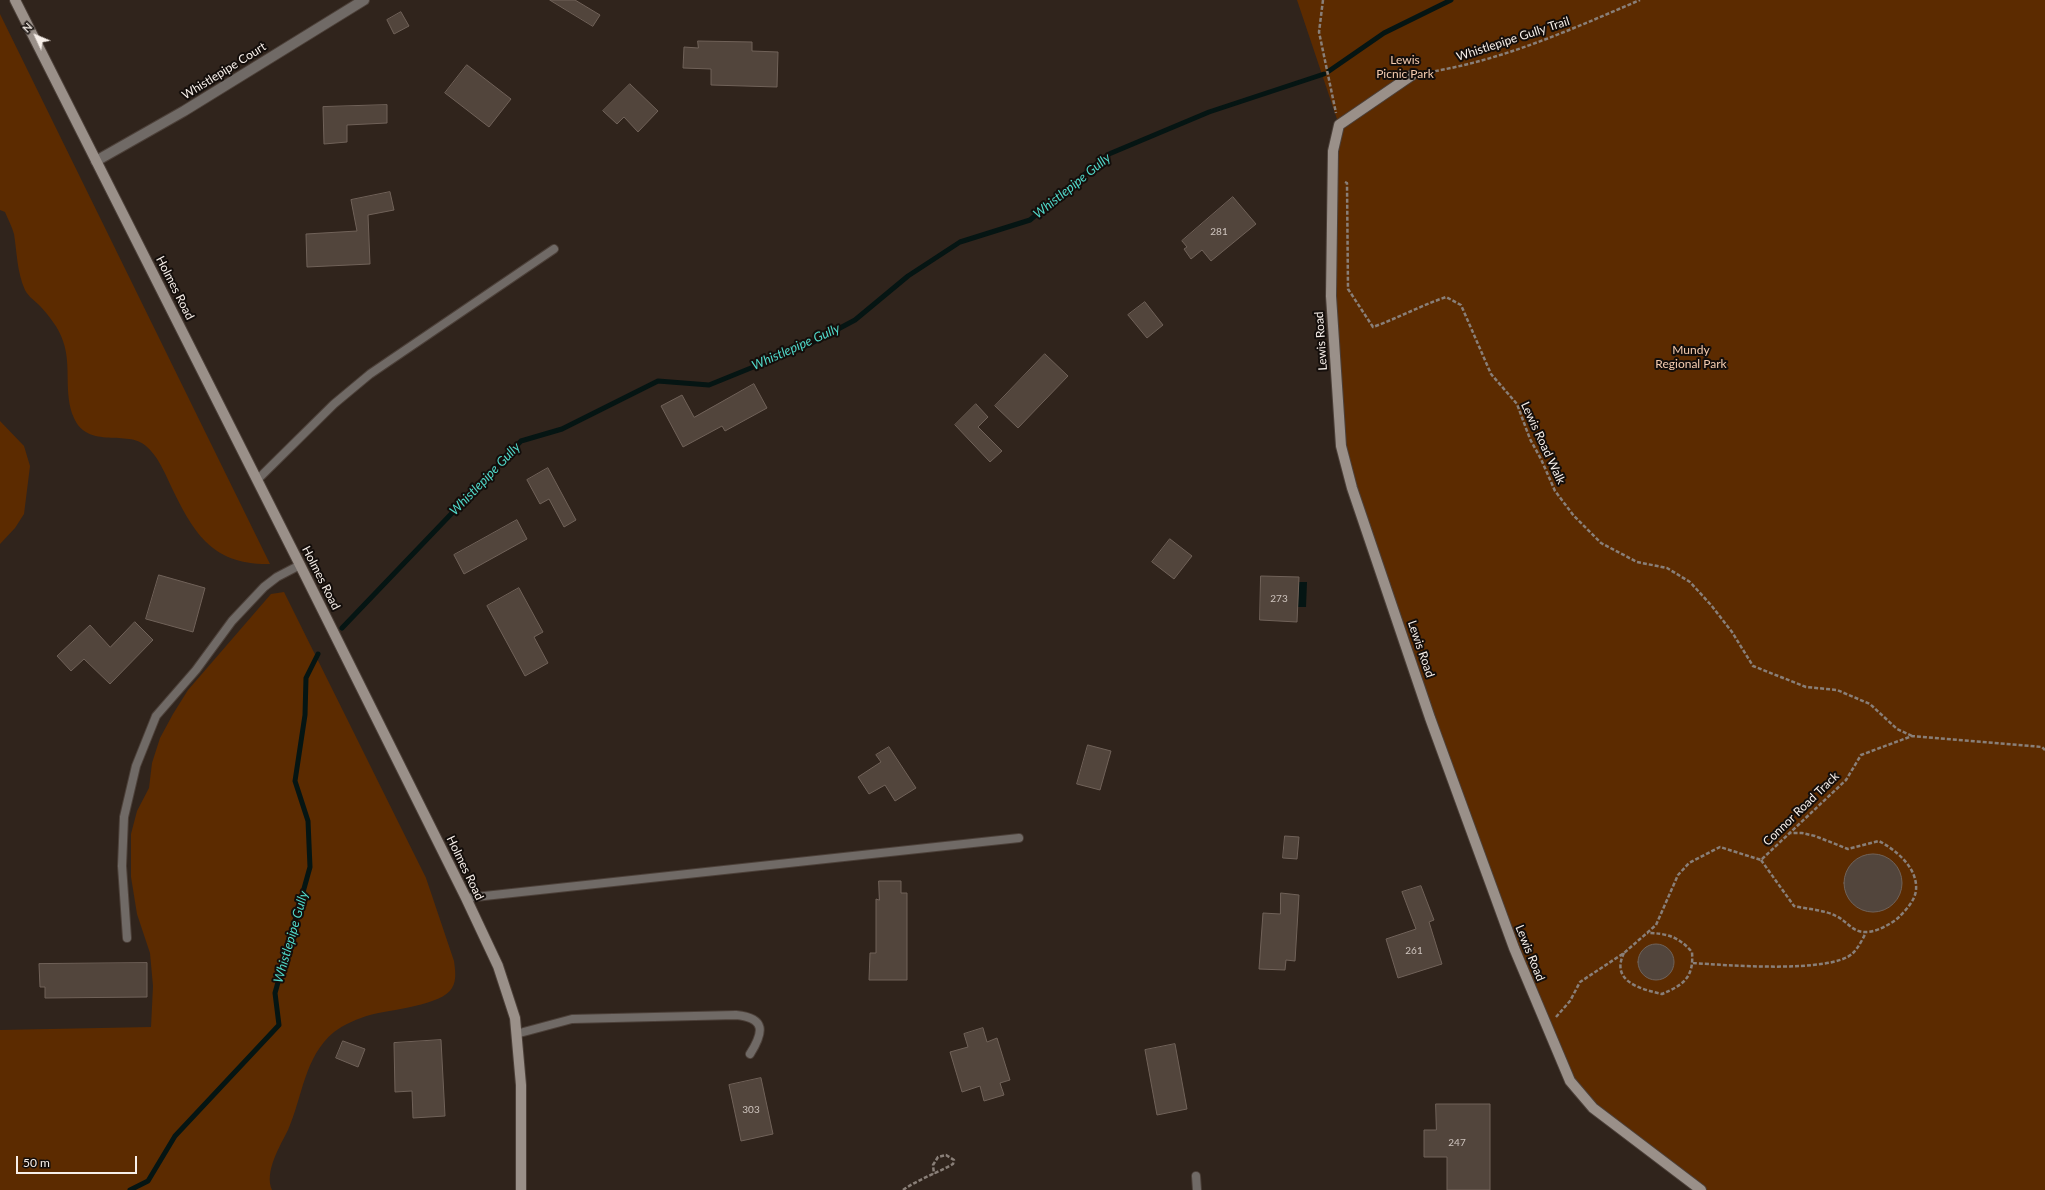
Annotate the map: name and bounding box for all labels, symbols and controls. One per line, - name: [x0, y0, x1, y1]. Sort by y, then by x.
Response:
- street label: Whistlepipe Gully Trail: [1455, 14, 1571, 64]
- north arrow: [16, 16, 56, 56]
- text: N: [19, 20, 35, 35]
- street label: Whistlepipe Court: [179, 39, 269, 103]
- park label: Lewis Picnic Park: [1376, 53, 1434, 81]
- water label: Whistlepipe Gully: [1030, 150, 1114, 222]
- house number: 281: [1210, 226, 1228, 238]
- street label: Holmes Road: [153, 254, 197, 322]
- street label: Lewis Road: [1312, 311, 1330, 371]
- water label: Whistlepipe Gully: [749, 321, 843, 373]
- park label: Mundy Regional Park: [1655, 343, 1727, 371]
- street label: Lewis Road Walk: [1518, 400, 1568, 486]
- water label: Whistlepipe Gully: [446, 439, 524, 519]
- street label: Holmes Road: [299, 544, 343, 612]
- house number: 273: [1270, 593, 1288, 605]
- street label: Lewis Road: [1405, 619, 1437, 679]
- street label: Connor Road Track: [1760, 769, 1842, 849]
- street label: Holmes Road: [443, 834, 487, 902]
- water label: Whistlepipe Gully: [270, 889, 312, 985]
- street label: Lewis Road: [1512, 923, 1548, 983]
- house number: 261: [1405, 945, 1423, 957]
- house number: 303: [742, 1104, 760, 1116]
- house number: 247: [1448, 1137, 1466, 1149]
- scale bar: [18, 1148, 139, 1174]
- text: 50 m: [23, 1155, 50, 1170]

